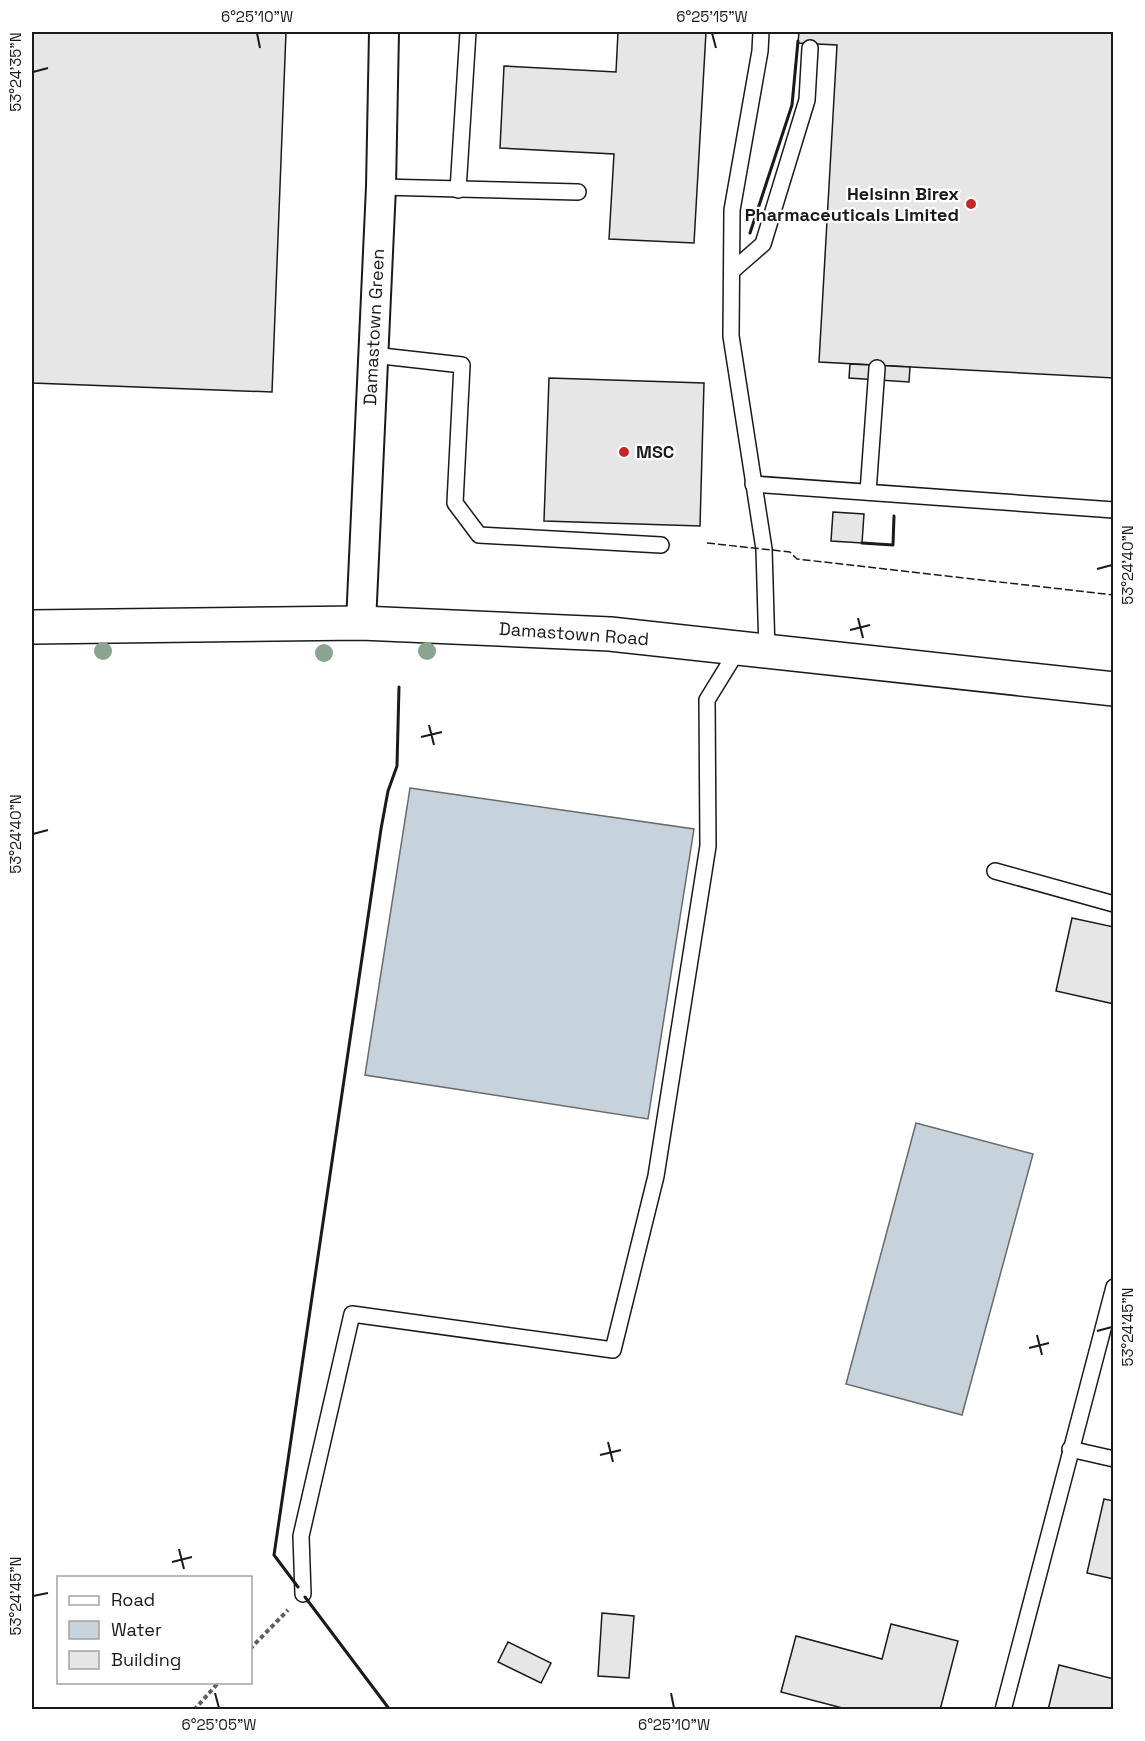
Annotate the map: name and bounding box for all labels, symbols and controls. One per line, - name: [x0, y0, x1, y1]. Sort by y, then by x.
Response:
- text: 6°25'10"W: [221, 7, 293, 26]
- text: 6°25'15"W: [676, 7, 748, 26]
- text: 53°24'35"N: [6, 32, 25, 112]
- place label: Helsinn Birex Pharmaceuticals Limited: [745, 182, 959, 226]
- marker: Helsinn Birex Pharmaceuticals Limited: [964, 197, 978, 211]
- street label: Damastown Green: [358, 248, 389, 406]
- place label: MSC: [636, 440, 674, 463]
- marker: MSC: [617, 445, 631, 459]
- text: 53°24'40"N: [1118, 525, 1137, 605]
- street label: Damastown Road: [498, 617, 650, 650]
- text: 53°24'40"N: [6, 794, 25, 874]
- text: 53°24'45"N: [1118, 1287, 1137, 1367]
- text: 53°24'45"N: [6, 1556, 25, 1636]
- legend: [57, 1576, 252, 1684]
- text: Road: [111, 1588, 155, 1611]
- text: Water: [111, 1618, 162, 1641]
- text: Building: [111, 1648, 181, 1671]
- text: 6°25'05"W: [182, 1715, 256, 1734]
- text: 6°25'10"W: [638, 1715, 710, 1734]

